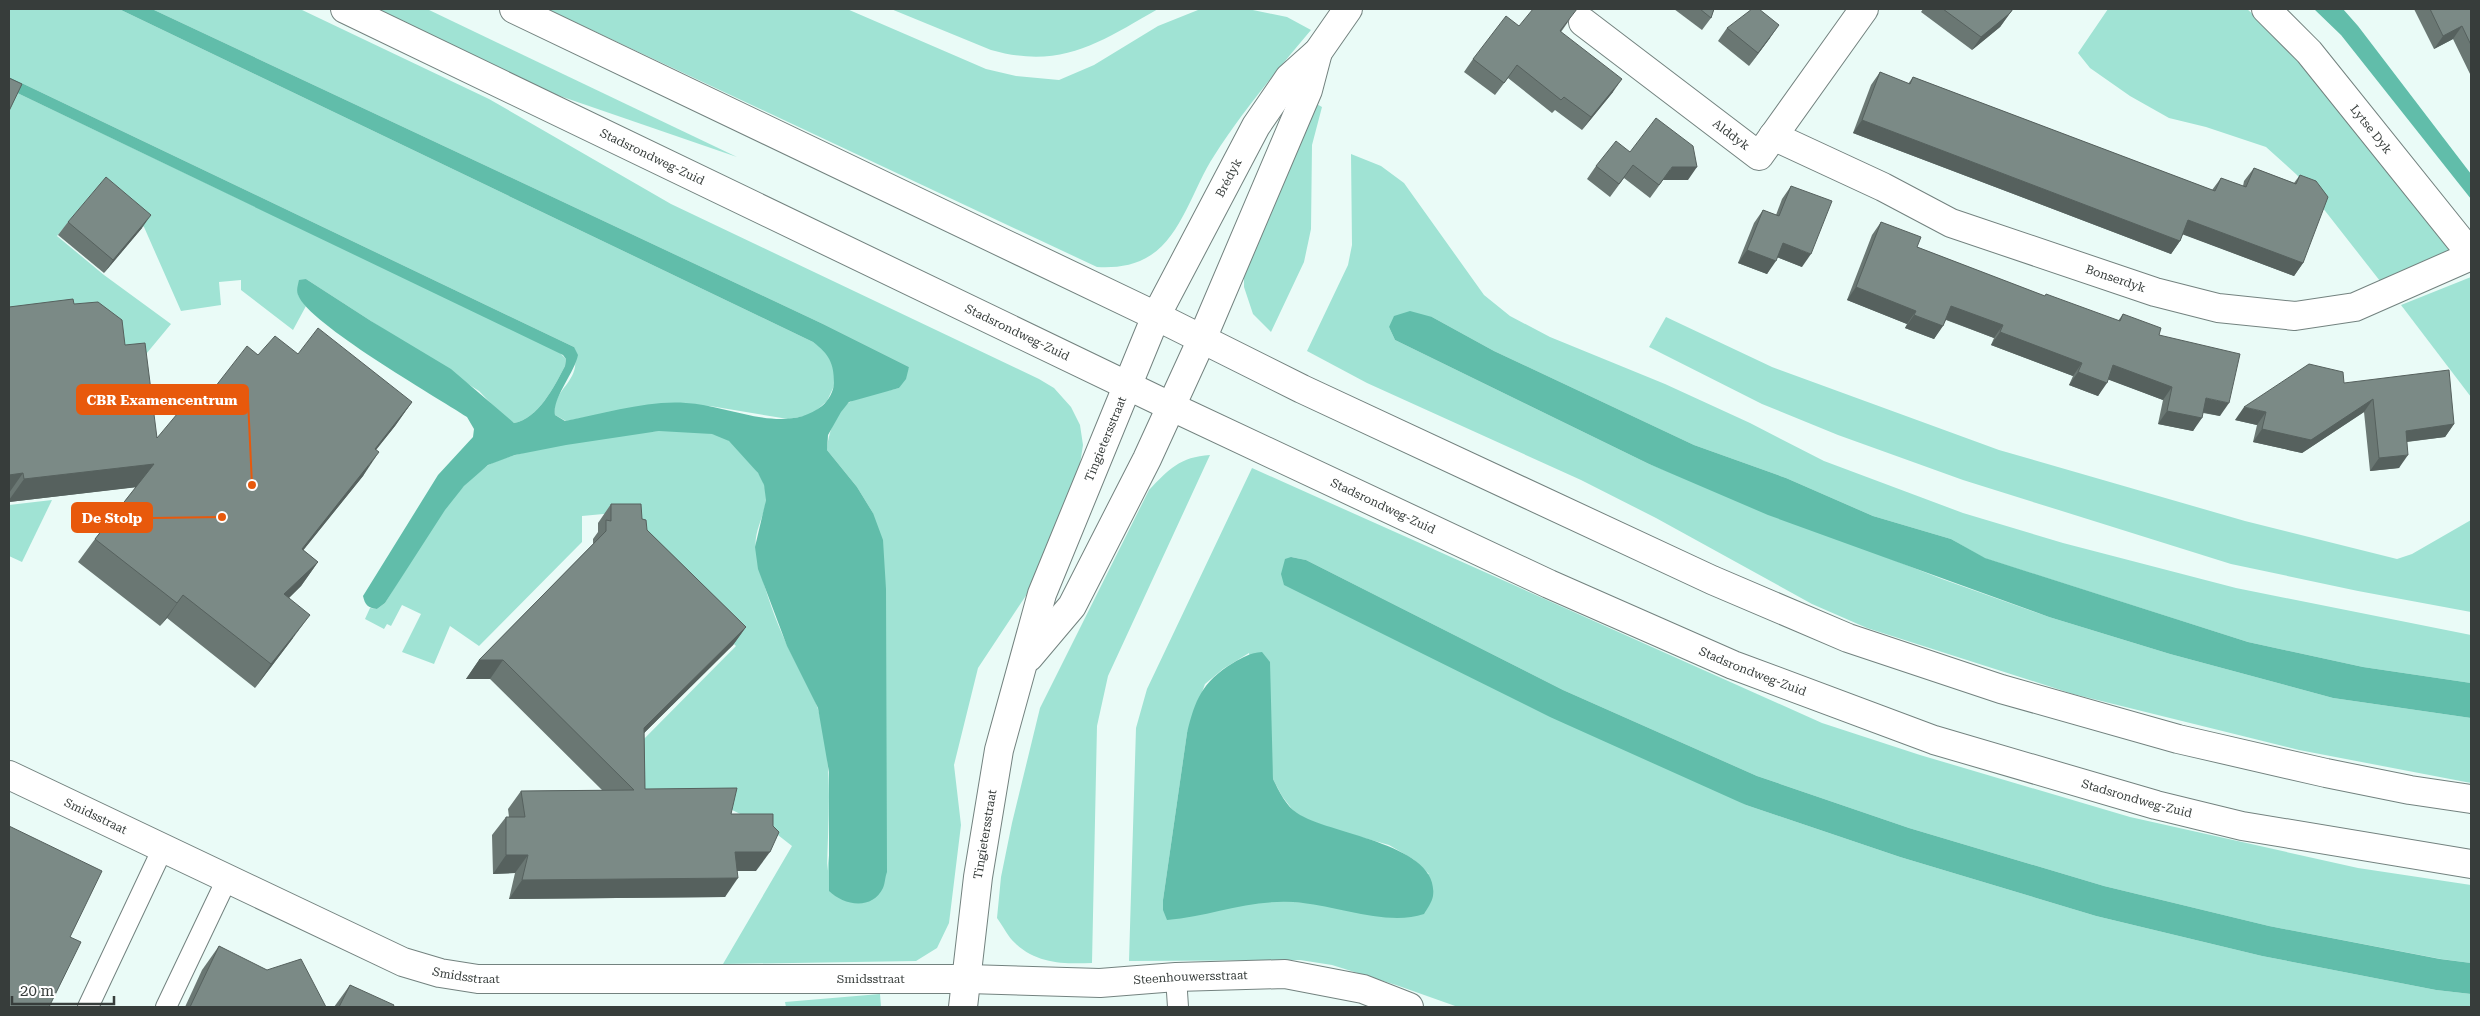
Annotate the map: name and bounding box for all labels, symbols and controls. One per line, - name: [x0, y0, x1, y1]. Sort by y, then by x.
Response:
- street label: Lytse Dyk: [2347, 102, 2395, 157]
- street label: Alddyk: [1710, 116, 1752, 153]
- street label: Stadsrondweg-Zuid: [598, 126, 707, 188]
- street label: Brédyk: [1213, 156, 1245, 200]
- street label: Bonserdyk: [2084, 262, 2148, 295]
- street label: Stadsrondweg-Zuid: [963, 301, 1072, 364]
- callout: CBR Examencentrum: [77, 385, 248, 414]
- text: CBR Examencentrum: [86, 392, 238, 408]
- street label: Tingietersstraat: [1082, 394, 1129, 484]
- street label: Stadsrondweg-Zuid: [1328, 476, 1438, 537]
- callout: De Stolp: [72, 503, 152, 532]
- text: De Stolp: [82, 510, 142, 526]
- street label: Stadsrondweg-Zuid: [1697, 644, 1809, 699]
- street label: Stadsrondweg-Zuid: [2080, 777, 2194, 821]
- street label: Tingietersstraat: [971, 788, 999, 880]
- street label: Smidsstraat: [62, 795, 130, 837]
- street label: Smidsstraat: [431, 964, 500, 986]
- street label: Steenhouwersstraat: [1133, 968, 1248, 987]
- street label: Smidsstraat: [837, 972, 905, 986]
- scale bar: [12, 974, 115, 1006]
- text: 20 m: [20, 982, 55, 1000]

